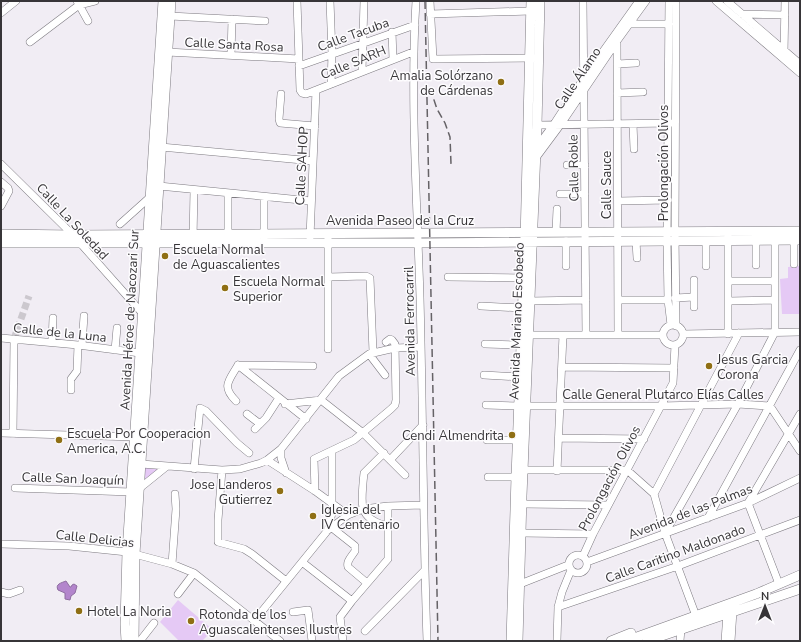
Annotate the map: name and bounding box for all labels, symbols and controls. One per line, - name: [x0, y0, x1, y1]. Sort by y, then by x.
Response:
- street label: Calle Tacuba: [315, 14, 392, 56]
- street label: Calle Santa Rosa: [184, 33, 284, 57]
- street label: Calle SARH: [318, 42, 389, 84]
- street label: Calle Álamo: [549, 43, 605, 113]
- place label: Amalia Solórzano de Cárdenas: [390, 67, 493, 100]
- marker: Amalia Solórzano de Cárdenas: [496, 77, 506, 87]
- street label: Prolongación Olivos: [655, 105, 673, 221]
- street label: Calle SAHOP: [291, 126, 313, 206]
- street label: Calle Roble: [564, 134, 584, 202]
- street label: Calle Sauce: [598, 151, 616, 219]
- street label: Calle La Soledad: [32, 179, 112, 264]
- street label: Avenida Paseo de la Cruz: [326, 212, 474, 230]
- street label: Avenida Héroe de Nacozari Sur: [116, 229, 144, 411]
- place label: Escuela Normal de Aguascalientes: [173, 241, 280, 274]
- street label: Avenida Mariano Escobedo: [505, 242, 529, 400]
- marker: Escuela Normal de Aguascalientes: [160, 251, 170, 261]
- street label: Avenida Ferrocarril: [400, 266, 420, 376]
- place label: Escuela Normal Superior: [233, 273, 325, 306]
- marker: Escuela Normal Superior: [220, 283, 230, 293]
- street label: Calle de la Luna: [12, 319, 107, 347]
- place label: Jesus Garcia Corona: [716, 351, 788, 384]
- marker: Jesus Garcia Corona: [704, 361, 714, 371]
- street label: Calle General Plutarco Elías Calles: [562, 386, 764, 404]
- street label: Prolongación Olivos: [575, 423, 645, 534]
- place label: Escuela Por Cooperacion America, A.C.: [67, 425, 211, 458]
- place label: Cendi Almendrita: [402, 427, 504, 445]
- marker: Cendi Almendrita: [507, 430, 517, 440]
- marker: Escuela Por Cooperacion America, A.C.: [54, 435, 64, 445]
- street label: Calle San Joaquín: [21, 468, 125, 490]
- place label: Jose Landeros Gutierrez: [189, 476, 272, 509]
- street label: Avenida de las Palmas: [626, 480, 755, 544]
- marker: Jose Landeros Gutierrez: [275, 486, 285, 496]
- place label: Iglesia del IV Centenario: [321, 501, 400, 534]
- marker: Iglesia del IV Centenario: [308, 511, 318, 521]
- street label: Calle Caritino Maldonado: [603, 520, 748, 588]
- street label: Calle Delicias: [55, 526, 135, 552]
- north arrow: [745, 586, 785, 626]
- text: N: [761, 589, 769, 604]
- place label: Hotel La Noria: [87, 603, 171, 621]
- marker: Hotel La Noria: [74, 606, 84, 616]
- place label: Rotonda de los Aguascalentenses Ilustres: [199, 606, 352, 639]
- marker: Rotonda de los Aguascalentenses Ilustres: [186, 616, 196, 626]

